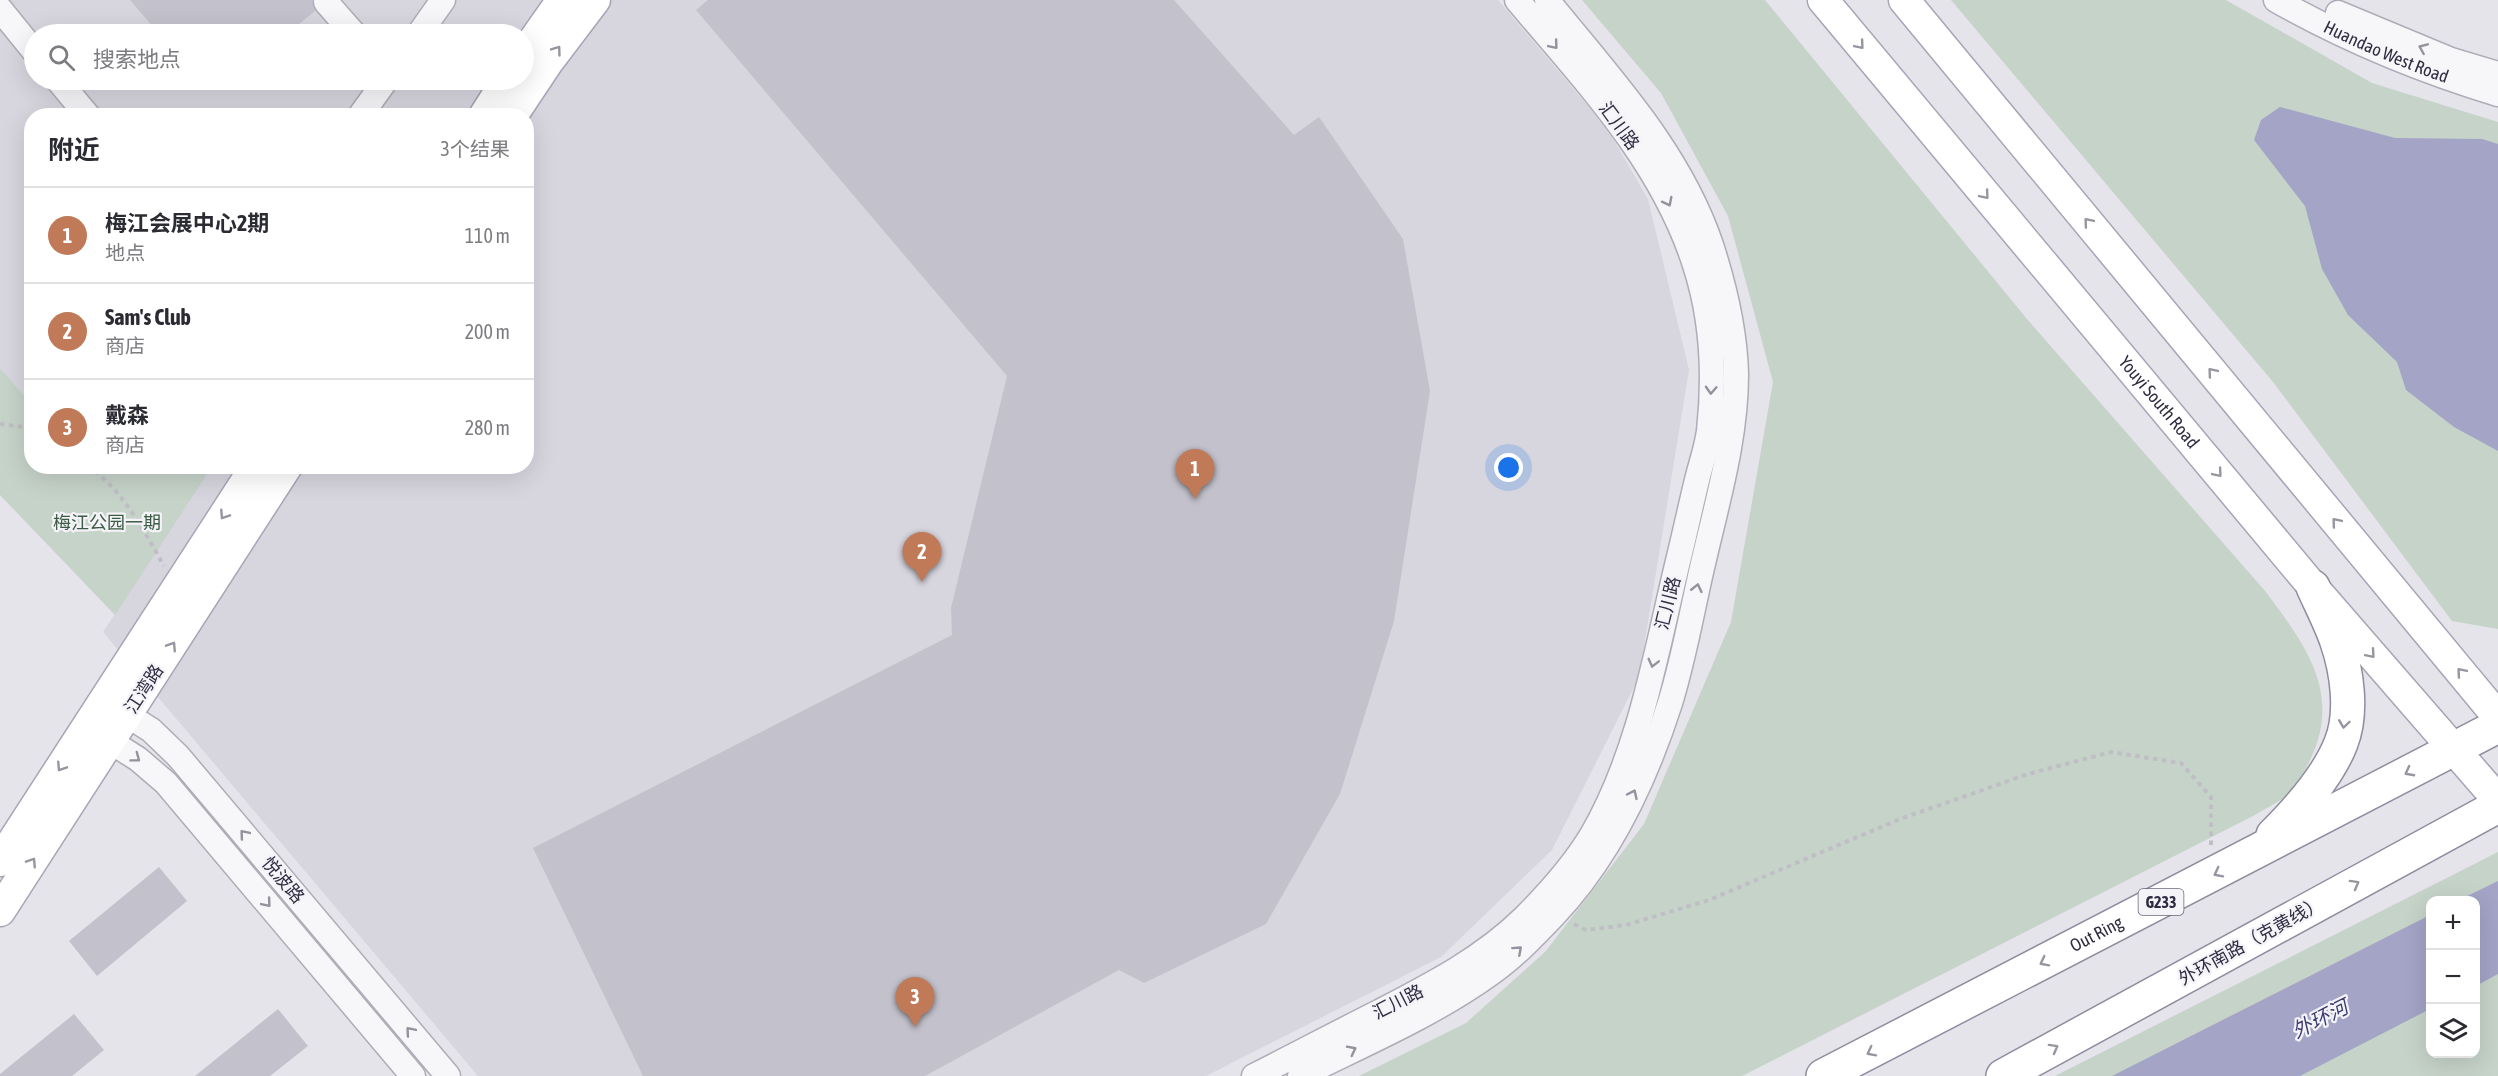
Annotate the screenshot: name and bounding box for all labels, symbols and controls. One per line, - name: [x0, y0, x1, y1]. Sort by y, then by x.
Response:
- street label: Huandao West Road: [2321, 16, 2451, 87]
- search box: [24, 24, 534, 90]
- one-way arrow: [1547, 38, 1558, 49]
- one-way arrow: [1853, 38, 1864, 49]
- icon: search: [45, 41, 78, 74]
- one-way arrow: [2418, 43, 2429, 55]
- one-way arrow: [550, 45, 561, 56]
- text: 搜索地点: [93, 46, 181, 72]
- street label: 汇川路: [1595, 98, 1644, 154]
- text: 附近: [48, 135, 100, 165]
- text: 3个结果: [441, 137, 510, 160]
- one-way arrow: [1978, 188, 1989, 199]
- one-way arrow: [1661, 196, 1672, 207]
- text: 梅江会展中心2期: [105, 210, 269, 236]
- one-way arrow: [2084, 218, 2095, 229]
- text: 1: [63, 224, 72, 247]
- text: 110 m: [465, 224, 510, 247]
- text: 地点: [105, 241, 145, 264]
- text: Sam's Club: [105, 304, 191, 330]
- text: 2: [63, 320, 72, 343]
- text: 200 m: [465, 320, 510, 343]
- text: 商店: [105, 334, 145, 357]
- street label: Youyi South Road: [2115, 352, 2204, 452]
- one-way arrow: [2208, 368, 2219, 379]
- one-way arrow: [1705, 386, 1718, 395]
- text: 戴森: [105, 402, 149, 428]
- text: 3: [63, 416, 72, 439]
- text: 280 m: [465, 416, 510, 439]
- text: 商店: [105, 433, 145, 456]
- pin: 1: [1176, 450, 1214, 499]
- your location: [1494, 453, 1523, 482]
- one-way arrow: [2211, 466, 2222, 477]
- one-way arrow: [220, 509, 231, 520]
- park label: 梅江公园一期: [53, 512, 161, 533]
- one-way arrow: [2333, 518, 2344, 529]
- pin: 2: [902, 532, 942, 582]
- street label: 汇川路: [1651, 574, 1684, 632]
- one-way arrow: [1689, 583, 1702, 593]
- one-way arrow: [164, 641, 175, 652]
- one-way arrow: [2364, 647, 2375, 658]
- one-way arrow: [1648, 657, 1661, 667]
- street label: 江湾路: [120, 660, 167, 717]
- one-way arrow: [2457, 668, 2468, 679]
- one-way arrow: [2339, 719, 2351, 728]
- one-way arrow: [130, 751, 141, 762]
- one-way arrow: [57, 760, 68, 771]
- one-way arrow: [2404, 765, 2415, 776]
- one-way arrow: [1625, 789, 1637, 800]
- one-way arrow: [240, 830, 251, 841]
- street label: 悦波路: [258, 852, 309, 907]
- one-way arrow: [25, 858, 36, 869]
- one-way arrow: [2213, 866, 2224, 878]
- one-way arrow: [2348, 880, 2359, 891]
- road number: G233: [2138, 889, 2184, 915]
- street label: 外环南路（克黄线）: [2175, 892, 2327, 989]
- one-way arrow: [259, 896, 270, 907]
- map controls: [2426, 896, 2480, 1058]
- button: +: [2426, 896, 2480, 950]
- street label: Out Ring: [2066, 911, 2126, 956]
- one-way arrow: [1512, 946, 1522, 957]
- button: −: [2426, 950, 2480, 1004]
- one-way arrow: [2040, 955, 2051, 967]
- pin: 3: [896, 978, 934, 1027]
- street label: 汇川路: [1369, 980, 1427, 1023]
- water label: 外环河: [2288, 993, 2355, 1042]
- button: layers: [2426, 1004, 2480, 1058]
- one-way arrow: [407, 1027, 418, 1038]
- one-way arrow: [1866, 1044, 1877, 1056]
- one-way arrow: [2048, 1044, 2059, 1055]
- one-way arrow: [1346, 1045, 1357, 1057]

